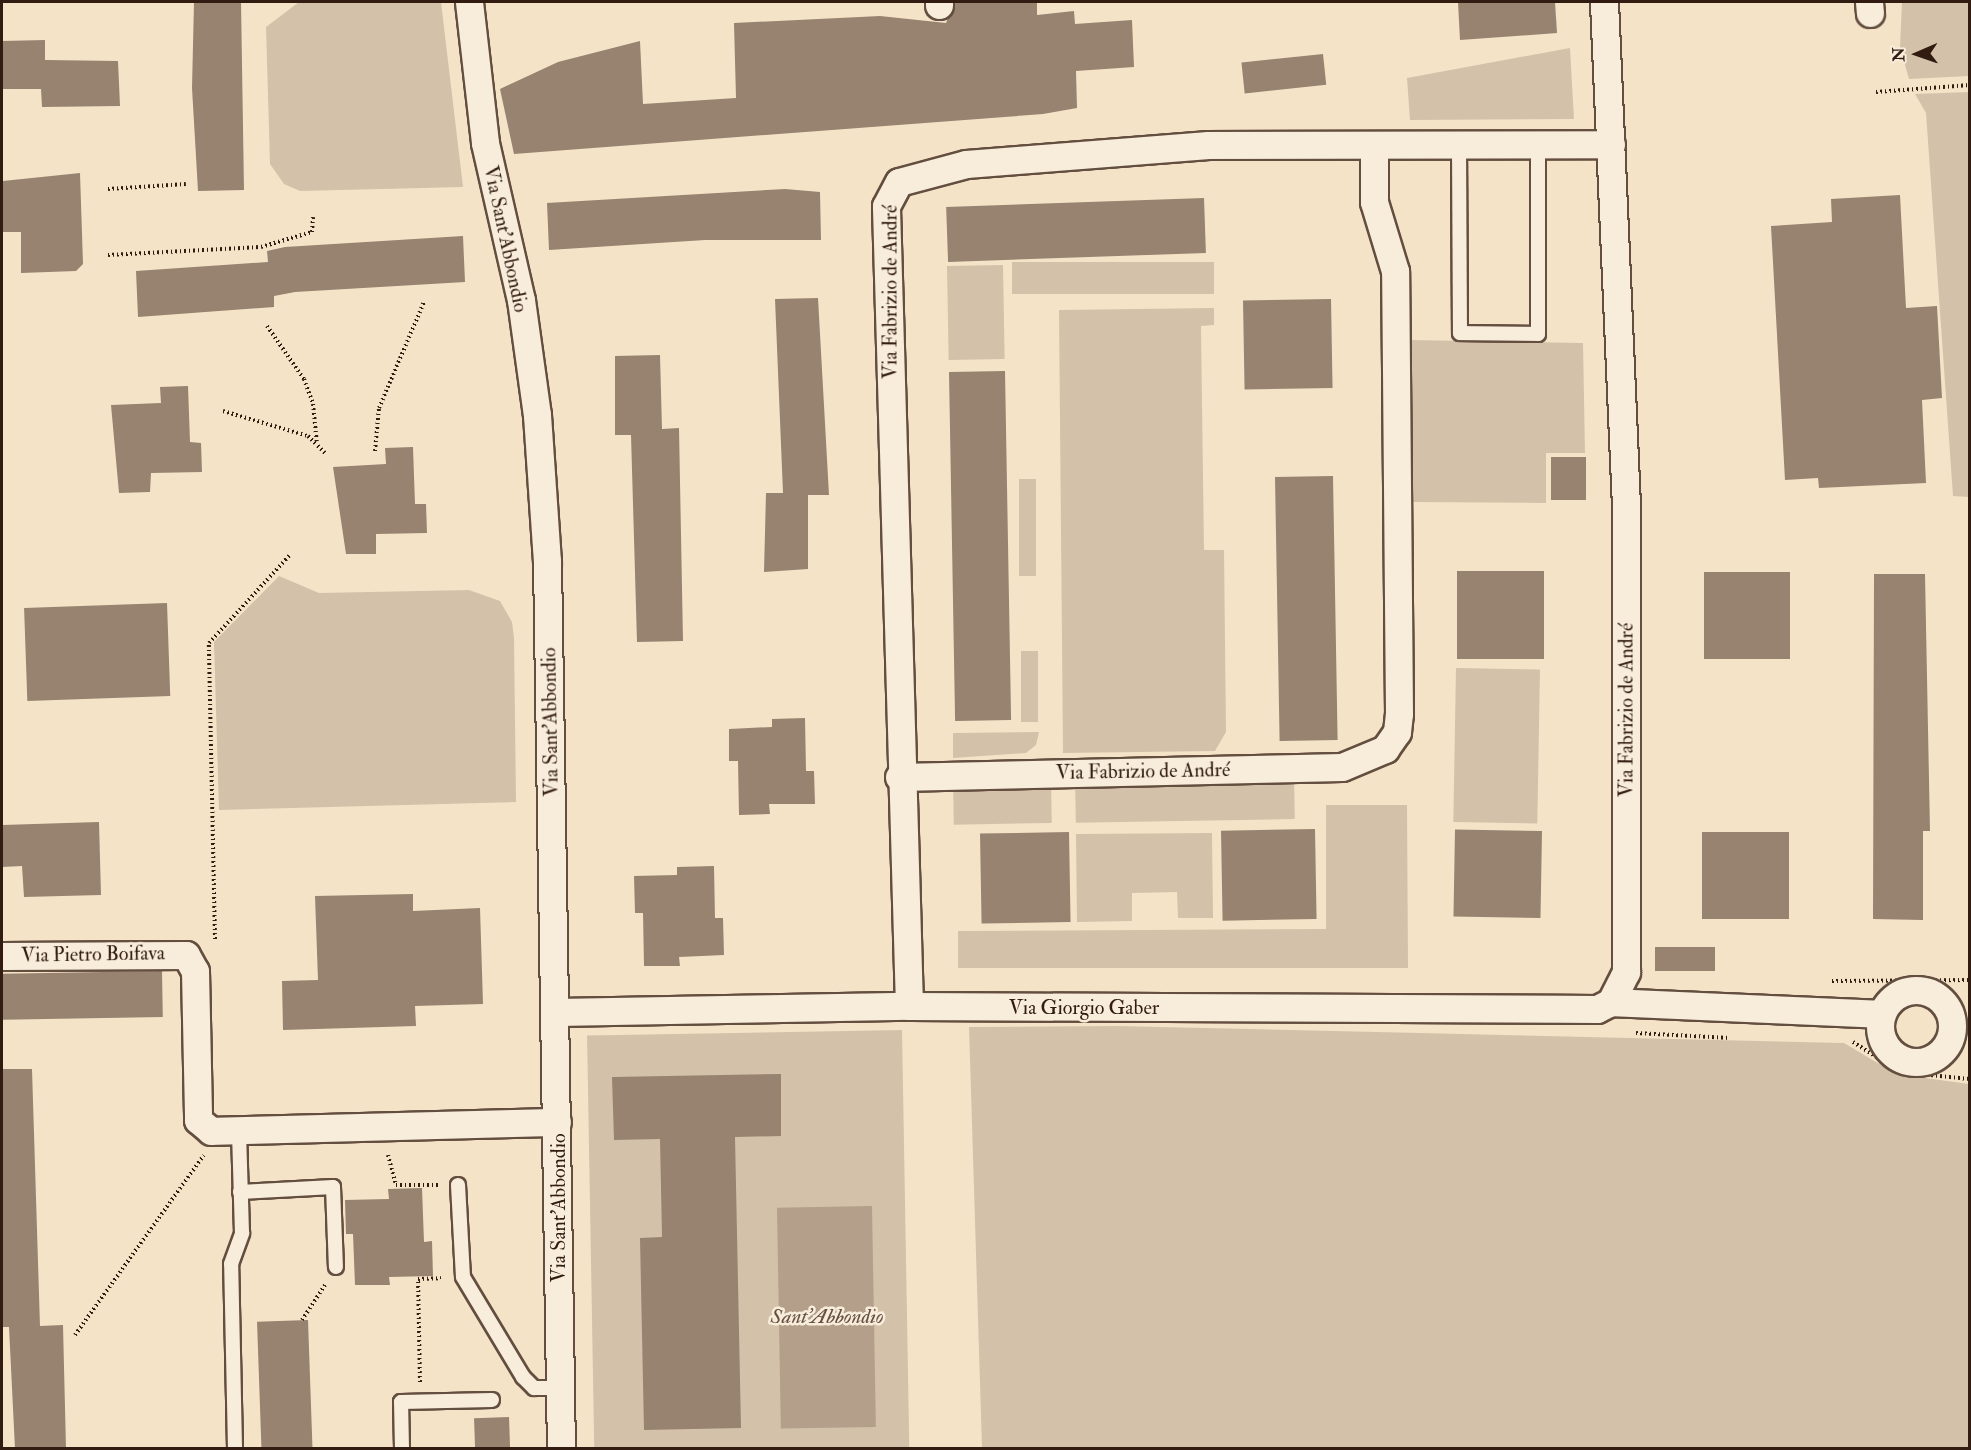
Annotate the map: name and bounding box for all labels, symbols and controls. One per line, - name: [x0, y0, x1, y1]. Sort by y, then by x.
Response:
- north arrow: [1887, 24, 1947, 84]
- text: N: [1889, 47, 1909, 62]
- street label: Via Sant'Abbondio: [479, 164, 533, 314]
- street label: Via Fabrizio de André: [878, 205, 902, 379]
- street label: Via Fabrizio de André: [1614, 623, 1638, 797]
- street label: Via Sant'Abbondio: [537, 647, 563, 797]
- street label: Via Fabrizio de André: [1056, 757, 1230, 785]
- street label: Via Pietro Boifava: [21, 941, 165, 967]
- street label: Via Giorgio Gaber: [1009, 995, 1159, 1019]
- street label: Via Sant'Abbondio: [546, 1133, 570, 1283]
- water label: Sant'Abbondio: [771, 1304, 883, 1330]

